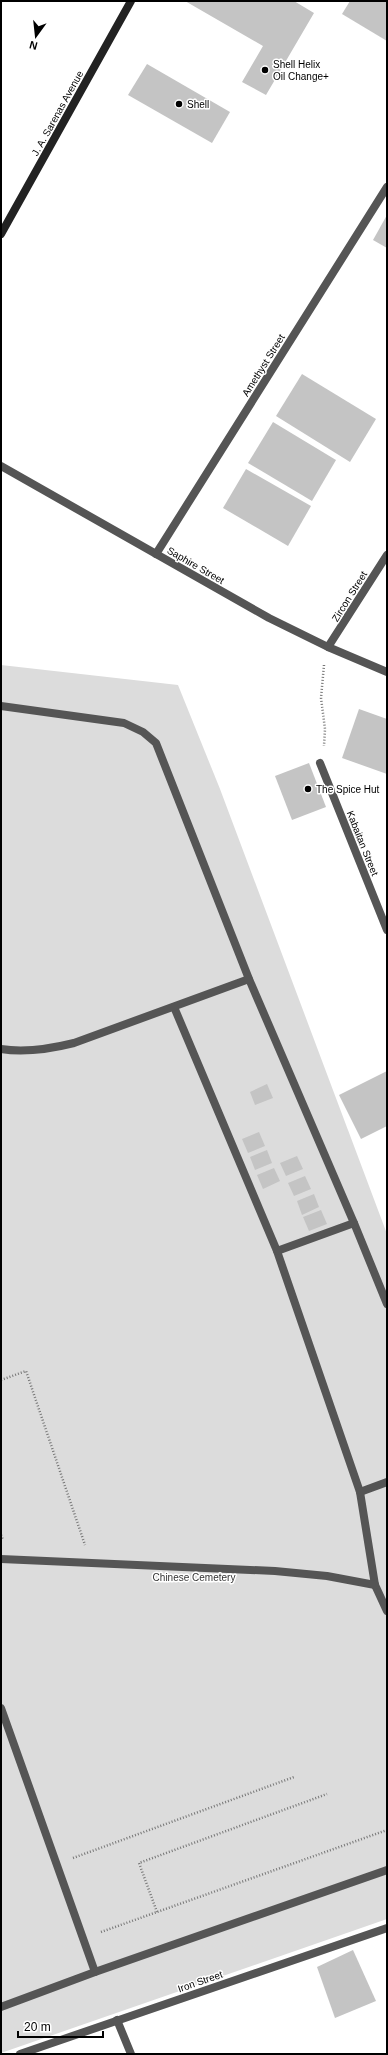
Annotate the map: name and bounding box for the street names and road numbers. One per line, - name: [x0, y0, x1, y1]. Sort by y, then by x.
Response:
- street label: J. A. Sarenas Avenue: [29, 68, 86, 158]
- street label: Amethyst Street: [240, 332, 287, 398]
- street label: Saphire Street: [165, 545, 226, 586]
- street label: Zircon Street: [330, 569, 369, 623]
- street label: Kabaitan Street: [345, 809, 381, 877]
- street label: Iron Street: [176, 1969, 224, 1994]

